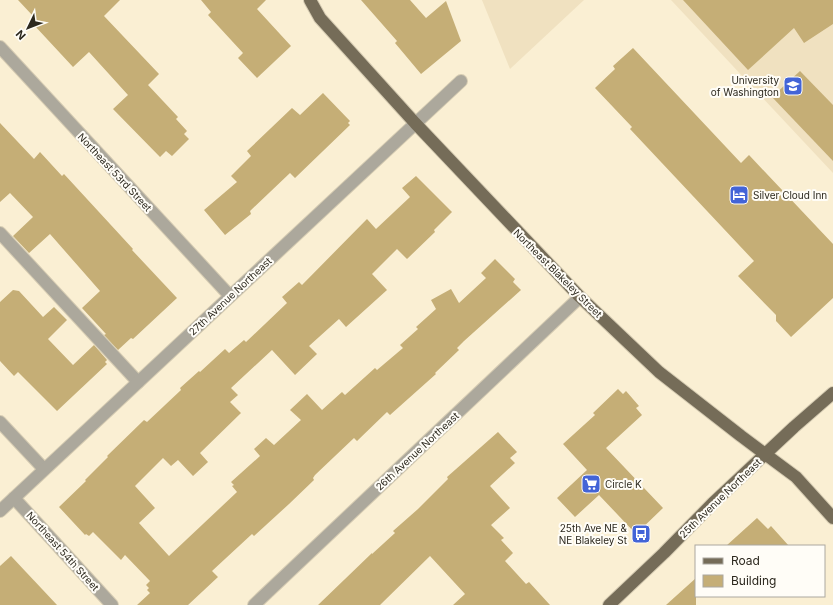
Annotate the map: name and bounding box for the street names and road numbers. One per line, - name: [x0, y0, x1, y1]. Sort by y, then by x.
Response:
- street label: Northeast 53rd Street: [76, 130, 155, 214]
- street label: Northeast Blakeley Street: [511, 226, 605, 320]
- street label: 27th Avenue Northeast: [186, 254, 274, 337]
- street label: 26th Avenue Northeast: [373, 409, 461, 493]
- street label: 25th Avenue Northeast: [677, 455, 764, 540]
- street label: Northeast 54th Street: [24, 509, 102, 594]

